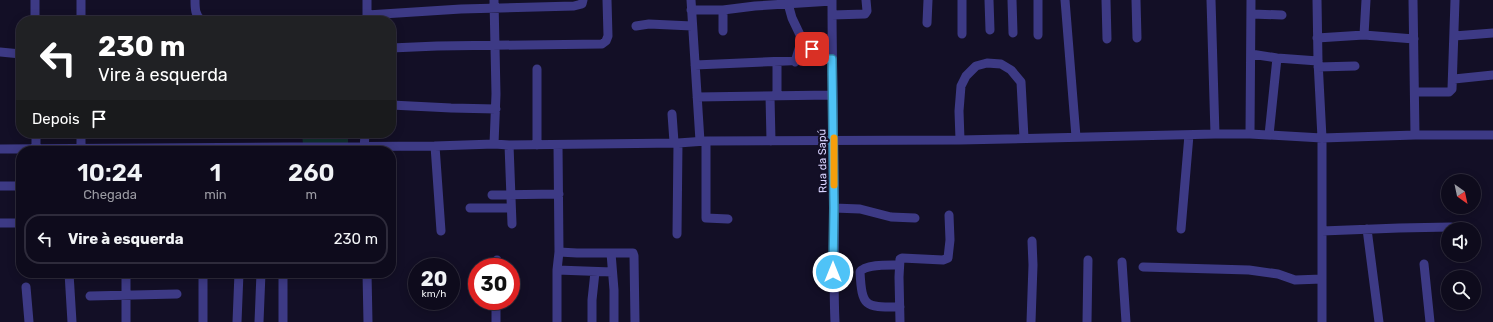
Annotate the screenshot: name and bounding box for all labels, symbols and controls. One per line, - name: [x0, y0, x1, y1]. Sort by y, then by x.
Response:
- text: 230 m: [98, 30, 185, 63]
- icon: left: [32, 32, 84, 84]
- pin: [795, 32, 829, 66]
- icon: arrive: [801, 38, 823, 60]
- text: Vire à esquerda: [98, 64, 228, 86]
- icon: arrive: [88, 108, 110, 130]
- text: Depois: [32, 110, 80, 128]
- street label: Rua da Sapú: [815, 129, 830, 193]
- text: 10:24: [77, 159, 143, 187]
- text: 1: [210, 159, 221, 187]
- text: 260: [288, 159, 335, 187]
- north arrow: [1441, 174, 1481, 214]
- map controls: [1441, 174, 1481, 310]
- text: Chegada: [83, 187, 137, 202]
- text: min: [204, 187, 227, 202]
- text: m: [306, 187, 317, 202]
- button: sound: [1441, 222, 1481, 262]
- icon: left: [34, 228, 56, 250]
- text: Vire à esquerda: [68, 230, 184, 248]
- text: 230 m: [334, 230, 378, 248]
- position arrow: [812, 251, 854, 293]
- speed limit sign: 30: [468, 258, 520, 310]
- text: 20: [421, 267, 447, 291]
- button: search: [1441, 270, 1481, 310]
- text: km/h: [422, 288, 446, 300]

